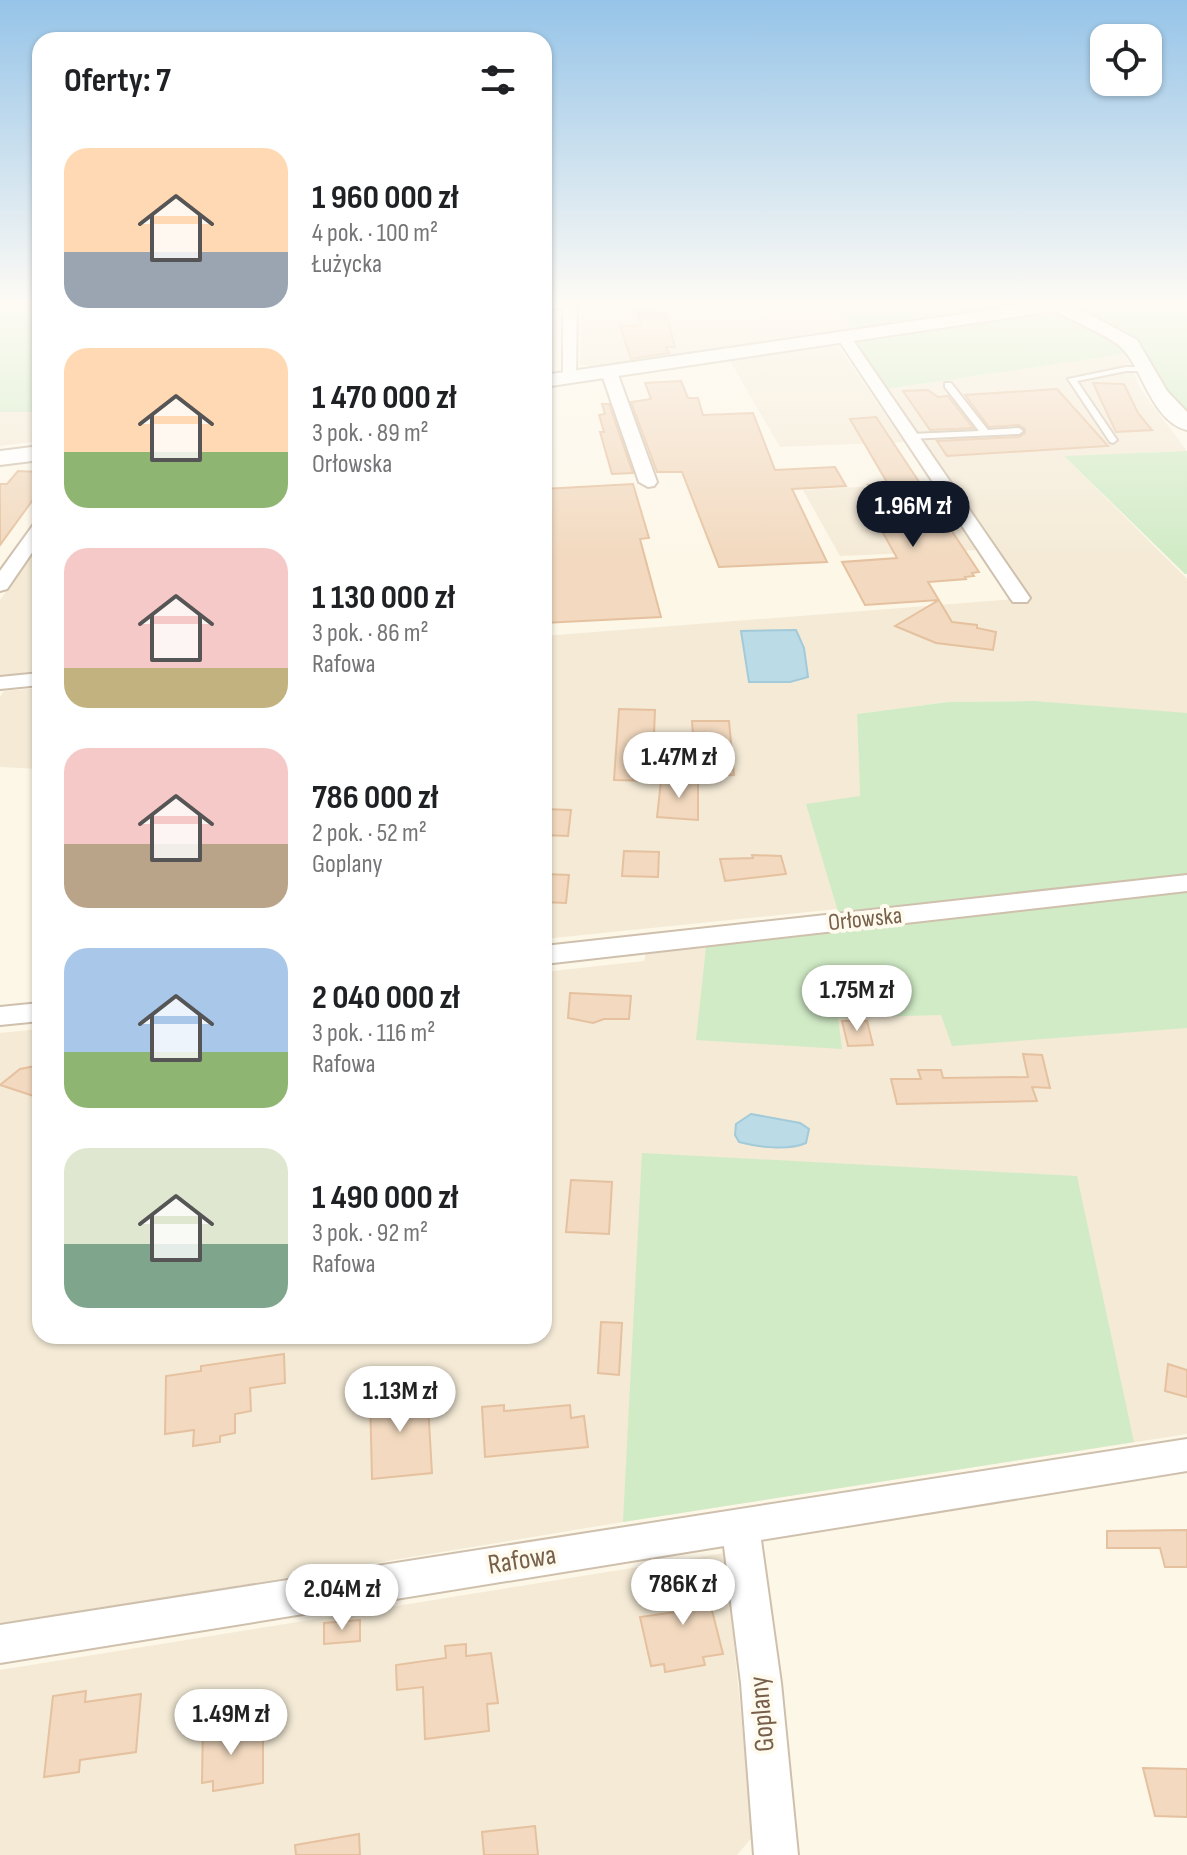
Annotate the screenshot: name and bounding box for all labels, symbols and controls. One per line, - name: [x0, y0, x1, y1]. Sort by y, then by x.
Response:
- map controls: [1090, 24, 1162, 96]
- button: locate: [1090, 24, 1162, 96]
- icon: filters: [476, 58, 520, 102]
- text: Oferty: 7: [64, 60, 171, 101]
- text: 1 960 000 zł: [312, 177, 458, 218]
- icon: home: [128, 180, 224, 276]
- text: 4 pok. · 100 m²: [312, 218, 438, 249]
- text: Łużycka: [312, 249, 382, 280]
- text: 1 470 000 zł: [312, 377, 456, 418]
- icon: home: [128, 380, 224, 476]
- text: 3 pok. · 89 m²: [312, 418, 429, 449]
- text: Orłowska: [312, 449, 392, 480]
- pin: 1.96M zł: [830, 481, 996, 549]
- text: 1.96M zł: [875, 491, 951, 522]
- text: 1 130 000 zł: [312, 577, 455, 618]
- icon: home: [128, 580, 224, 676]
- text: 3 pok. · 86 m²: [312, 618, 429, 649]
- text: Rafowa: [312, 649, 376, 680]
- pin: 1.47M zł: [596, 732, 762, 800]
- text: 1.47M zł: [641, 742, 717, 773]
- text: 786 000 zł: [312, 777, 438, 818]
- icon: home: [128, 780, 224, 876]
- text: 2 pok. · 52 m²: [312, 818, 427, 849]
- text: Goplany: [312, 849, 383, 880]
- street label: Orłowska: [827, 901, 903, 937]
- pin: 1.75M zł: [774, 965, 940, 1033]
- text: 1.75M zł: [820, 975, 894, 1006]
- text: 2 040 000 zł: [312, 977, 460, 1018]
- icon: home: [128, 980, 224, 1076]
- text: 3 pok. · 116 m²: [312, 1018, 435, 1049]
- text: Rafowa: [312, 1049, 376, 1080]
- text: 1 490 000 zł: [312, 1177, 458, 1218]
- icon: home: [128, 1180, 224, 1276]
- text: 3 pok. · 92 m²: [312, 1218, 428, 1249]
- text: Rafowa: [312, 1249, 376, 1280]
- pin: 1.13M zł: [317, 1366, 483, 1434]
- text: 1.13M zł: [363, 1376, 437, 1407]
- street label: Rafowa: [486, 1538, 558, 1582]
- pin: 786K zł: [609, 1559, 757, 1627]
- pin: 2.04M zł: [259, 1564, 425, 1632]
- text: 786K zł: [649, 1569, 717, 1600]
- text: 2.04M zł: [303, 1574, 381, 1605]
- street label: Goplany: [742, 1675, 782, 1753]
- pin: 1.49M zł: [148, 1689, 314, 1757]
- text: 1.49M zł: [192, 1699, 270, 1730]

